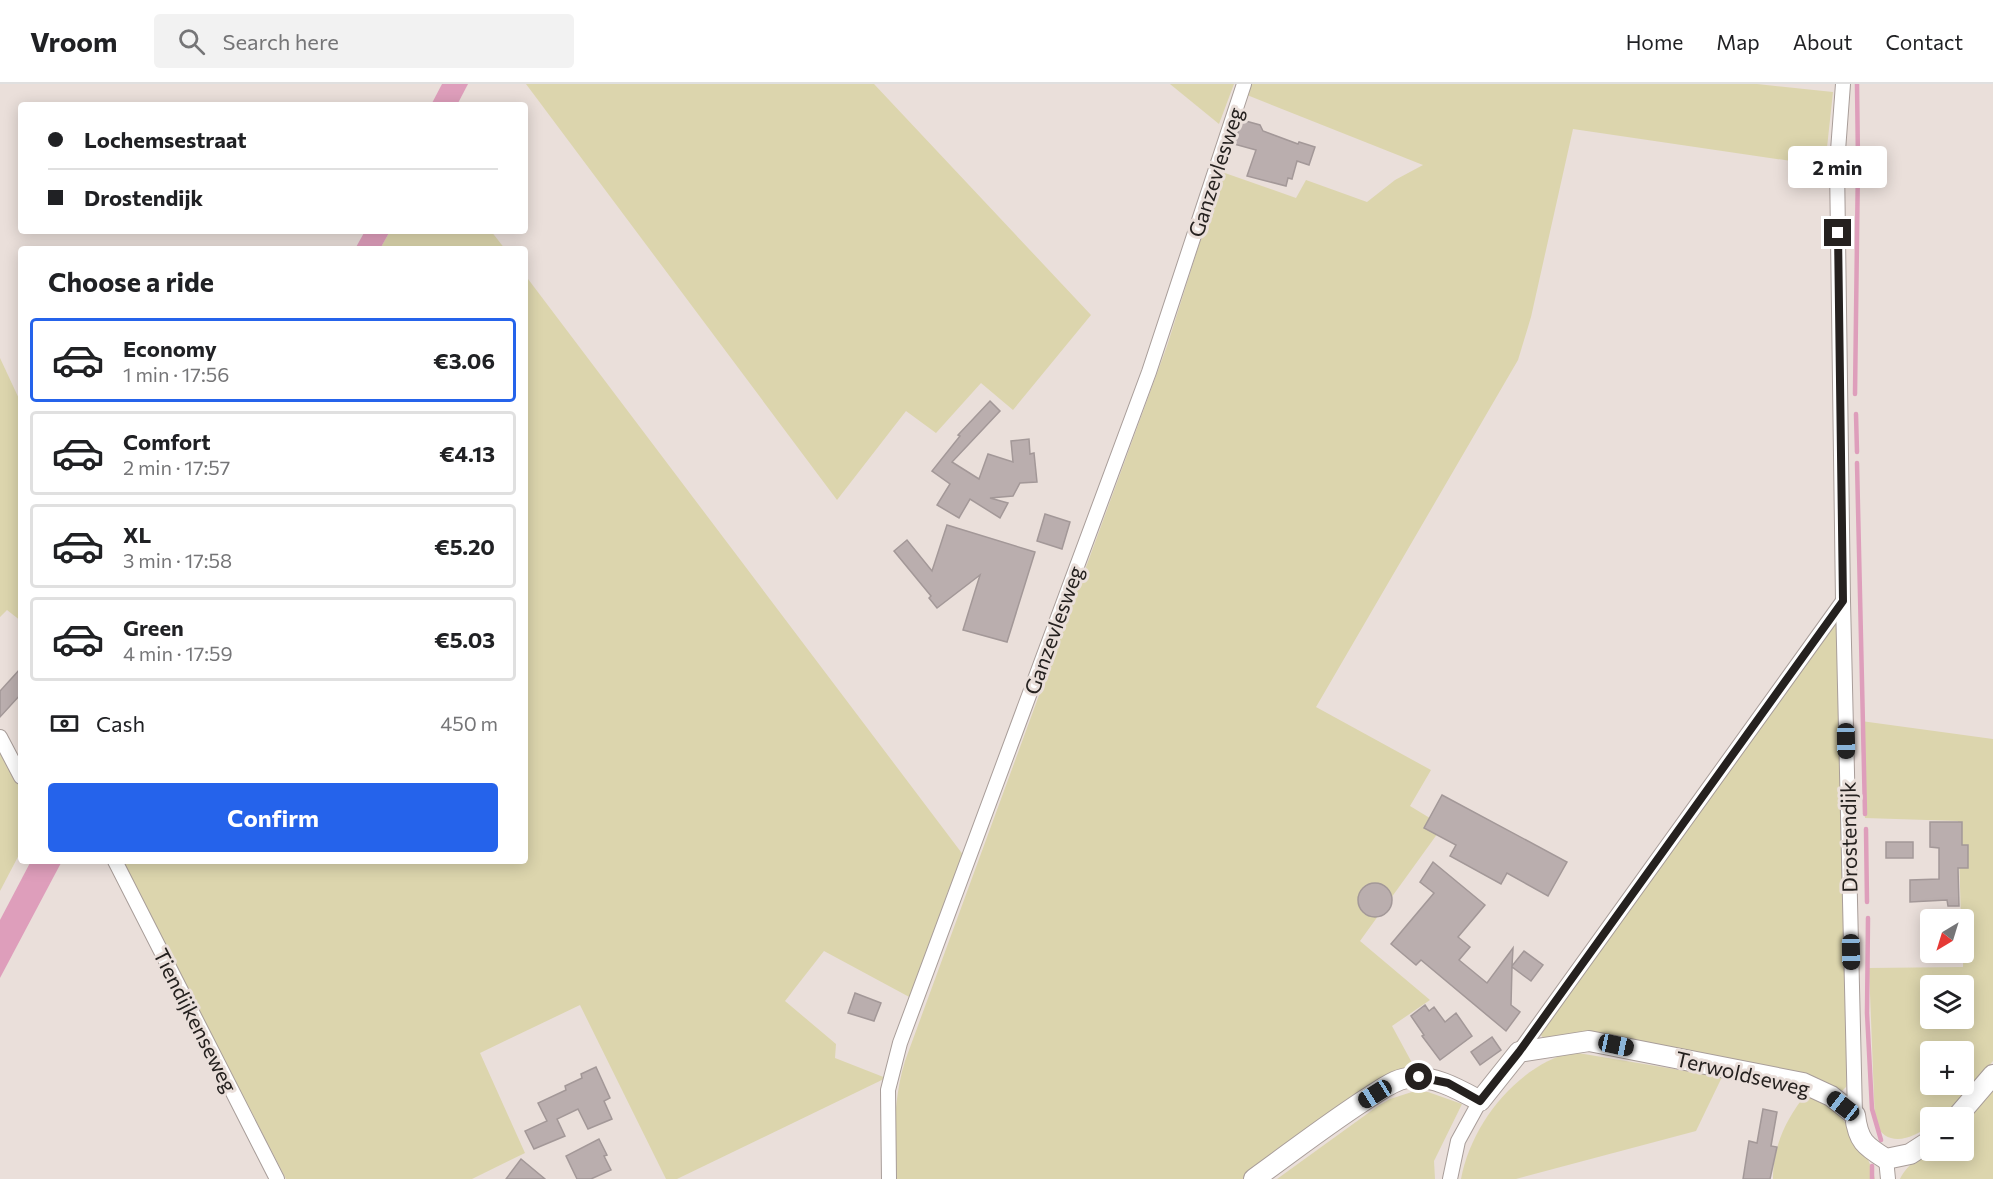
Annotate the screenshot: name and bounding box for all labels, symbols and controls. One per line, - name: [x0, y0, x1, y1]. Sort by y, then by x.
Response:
- search box: [154, 14, 574, 68]
- text: Vroom: [30, 24, 118, 58]
- icon: search: [175, 25, 208, 58]
- text: Search here: [223, 28, 339, 55]
- text: Home: [1626, 29, 1683, 54]
- text: Map: [1716, 29, 1760, 54]
- text: About: [1793, 29, 1852, 54]
- text: Contact: [1885, 29, 1963, 54]
- street label: Ganzevlesweg: [1182, 104, 1248, 240]
- text: Lochemsestraat: [84, 126, 247, 153]
- callout: 2 min: [1788, 146, 1888, 188]
- text: 2 min: [1813, 155, 1862, 179]
- text: Drostendijk: [84, 184, 203, 211]
- route end: [1824, 219, 1851, 246]
- text: Choose a ride: [48, 265, 214, 298]
- icon: car: [51, 333, 105, 387]
- text: Economy: [123, 335, 217, 362]
- text: €3.06: [433, 347, 495, 374]
- text: 1 min · 17:56: [123, 362, 229, 386]
- icon: car: [51, 426, 105, 480]
- text: Comfort: [123, 428, 211, 455]
- text: €4.13: [439, 440, 495, 467]
- text: 2 min · 17:57: [123, 455, 230, 479]
- icon: car: [51, 519, 105, 573]
- text: XL: [123, 521, 151, 548]
- text: €5.20: [434, 533, 495, 560]
- text: 3 min · 17:58: [123, 548, 232, 572]
- street label: Ganzevlesweg: [1018, 562, 1088, 698]
- icon: car: [51, 612, 105, 666]
- text: Green: [123, 614, 184, 641]
- text: €5.03: [434, 626, 495, 653]
- text: 4 min · 17:59: [123, 641, 233, 665]
- icon: cash: [48, 707, 81, 740]
- text: Cash: [96, 710, 145, 737]
- text: 450 m: [440, 711, 498, 735]
- car: [1837, 723, 1855, 759]
- street label: Drostendijk: [1835, 781, 1861, 893]
- button: Confirm: [48, 783, 498, 852]
- north arrow: [1920, 909, 1974, 963]
- map controls: [1920, 909, 1974, 1161]
- car: [1842, 934, 1860, 970]
- street label: Tiendijkenseweg: [149, 944, 243, 1096]
- button: layers: [1920, 975, 1974, 1029]
- car: [1597, 1032, 1635, 1058]
- button: +: [1920, 1041, 1974, 1095]
- street label: Terwoldseweg: [1673, 1045, 1813, 1101]
- route start: [1405, 1063, 1432, 1090]
- car: [1355, 1077, 1395, 1111]
- car: [1823, 1088, 1863, 1124]
- button: −: [1920, 1107, 1974, 1161]

